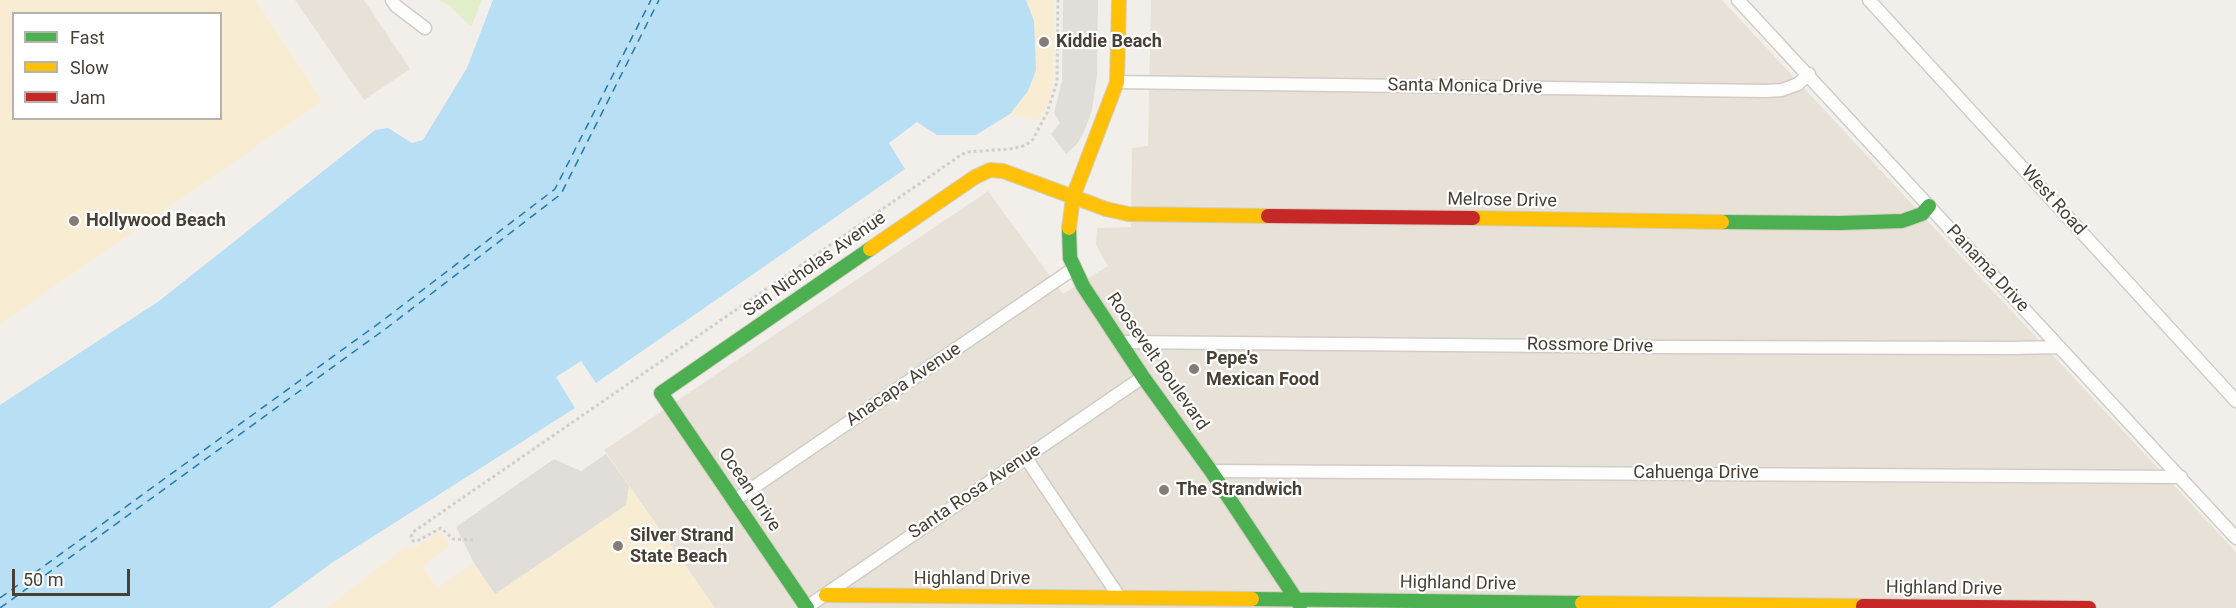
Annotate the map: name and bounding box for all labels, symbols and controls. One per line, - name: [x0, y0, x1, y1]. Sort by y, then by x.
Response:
- legend: [12, 12, 222, 120]
- text: Fast: [70, 27, 105, 48]
- place label: Kiddie Beach: [1056, 31, 1162, 53]
- marker: Kiddie Beach: [1037, 35, 1051, 49]
- text: Slow: [70, 57, 109, 78]
- street label: Santa Monica Drive: [1387, 75, 1543, 99]
- text: Jam: [70, 87, 106, 108]
- street label: West Road: [2016, 162, 2090, 240]
- street label: Melrose Drive: [1447, 189, 1557, 213]
- street label: San Nicholas Avenue: [740, 208, 890, 322]
- place label: Hollywood Beach: [86, 210, 226, 232]
- marker: Hollywood Beach: [67, 214, 81, 228]
- street label: Panama Drive: [1941, 221, 2033, 317]
- street label: Roosevelt Boulevard: [1101, 289, 1213, 435]
- street label: Rossmore Drive: [1527, 334, 1653, 358]
- street label: Anacapa Avenue: [842, 339, 966, 431]
- place label: Pepe's Mexican Food: [1206, 348, 1319, 391]
- marker: Pepe's Mexican Food: [1187, 362, 1201, 376]
- street label: Santa Rosa Avenue: [905, 440, 1045, 544]
- street label: Ocean Drive: [713, 444, 785, 536]
- street label: Cahuenga Drive: [1633, 462, 1759, 484]
- place label: The Strandwich: [1176, 479, 1302, 501]
- marker: The Strandwich: [1157, 483, 1171, 497]
- place label: Silver Strand State Beach: [630, 525, 734, 568]
- marker: Silver Strand State Beach: [611, 539, 625, 553]
- scale bar: [15, 557, 134, 595]
- street label: Highland Drive: [914, 568, 1030, 590]
- text: 50 m: [23, 569, 63, 590]
- street label: Highland Drive: [1400, 572, 1516, 596]
- street label: Highland Drive: [1886, 577, 2002, 601]

